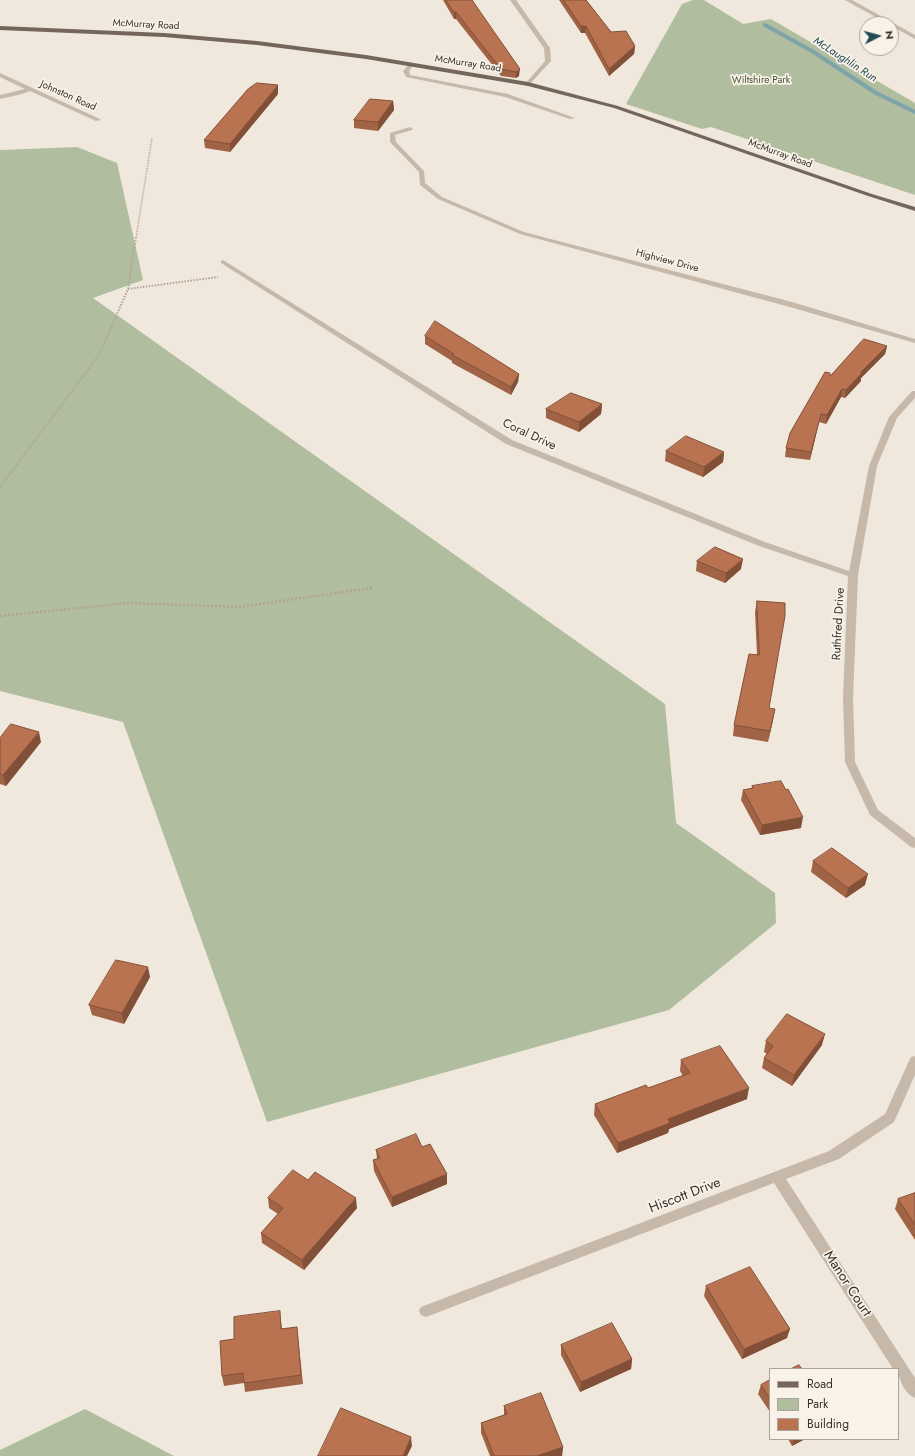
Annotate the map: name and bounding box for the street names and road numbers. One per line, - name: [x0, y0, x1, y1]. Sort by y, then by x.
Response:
- street label: McMurray Road: [112, 17, 180, 33]
- street label: McMurray Road: [434, 53, 502, 75]
- street label: Johnston Road: [38, 78, 98, 114]
- street label: McMurray Road: [747, 137, 813, 171]
- street label: Highview Drive: [634, 247, 700, 275]
- street label: Coral Drive: [500, 416, 558, 454]
- street label: Ruthfred Drive: [830, 587, 848, 661]
- street label: Hiscott Drive: [647, 1175, 723, 1217]
- street label: Manor Court: [820, 1248, 874, 1320]

